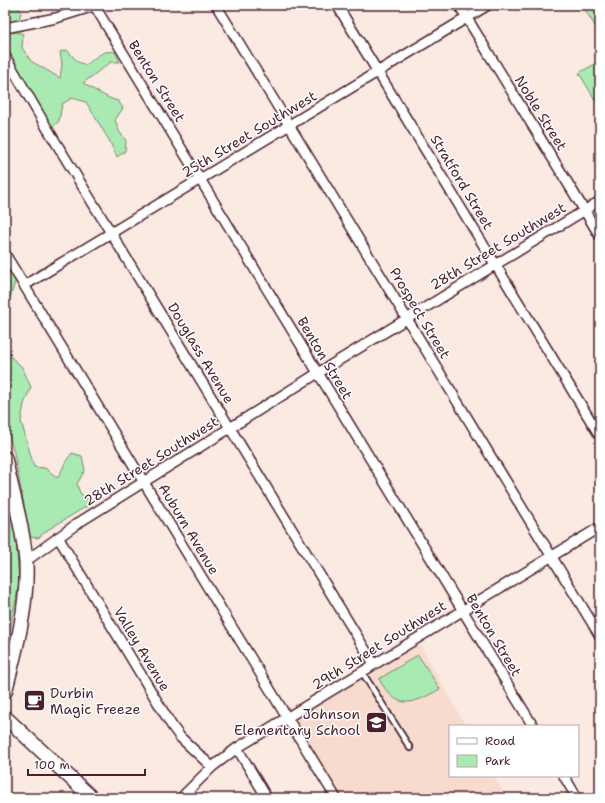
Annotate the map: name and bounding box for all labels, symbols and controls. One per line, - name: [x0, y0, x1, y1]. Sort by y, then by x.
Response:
- street label: Benton Street: [125, 37, 189, 125]
- street label: Noble Street: [511, 72, 571, 154]
- street label: 25th Street Southwest: [178, 87, 320, 181]
- street label: Stratford Street: [427, 131, 497, 233]
- street label: 28th Street Southwest: [427, 198, 569, 294]
- street label: Prospect Street: [386, 264, 454, 362]
- street label: Douglass Avenue: [164, 299, 238, 407]
- street label: Benton Street: [293, 314, 357, 402]
- street label: 28th Street Southwest: [80, 412, 222, 510]
- street label: Auburn Avenue: [155, 480, 223, 578]
- street label: Benton Street: [462, 591, 526, 679]
- street label: 29th Street Southwest: [309, 596, 449, 694]
- street label: Valley Avenue: [110, 604, 174, 694]
- place label: Durbin Magic Freeze: [50, 684, 140, 718]
- cafe icon: Durbin Magic Freeze: [22, 688, 48, 714]
- place label: Johnson Elementary School: [234, 705, 361, 739]
- school or university icon: Johnson Elementary School: [363, 709, 389, 735]
- legend: [449, 725, 579, 777]
- text: Road: [485, 733, 516, 749]
- scale bar: [28, 751, 145, 777]
- text: Park: [485, 753, 511, 769]
- text: 100 m: [34, 757, 70, 773]

